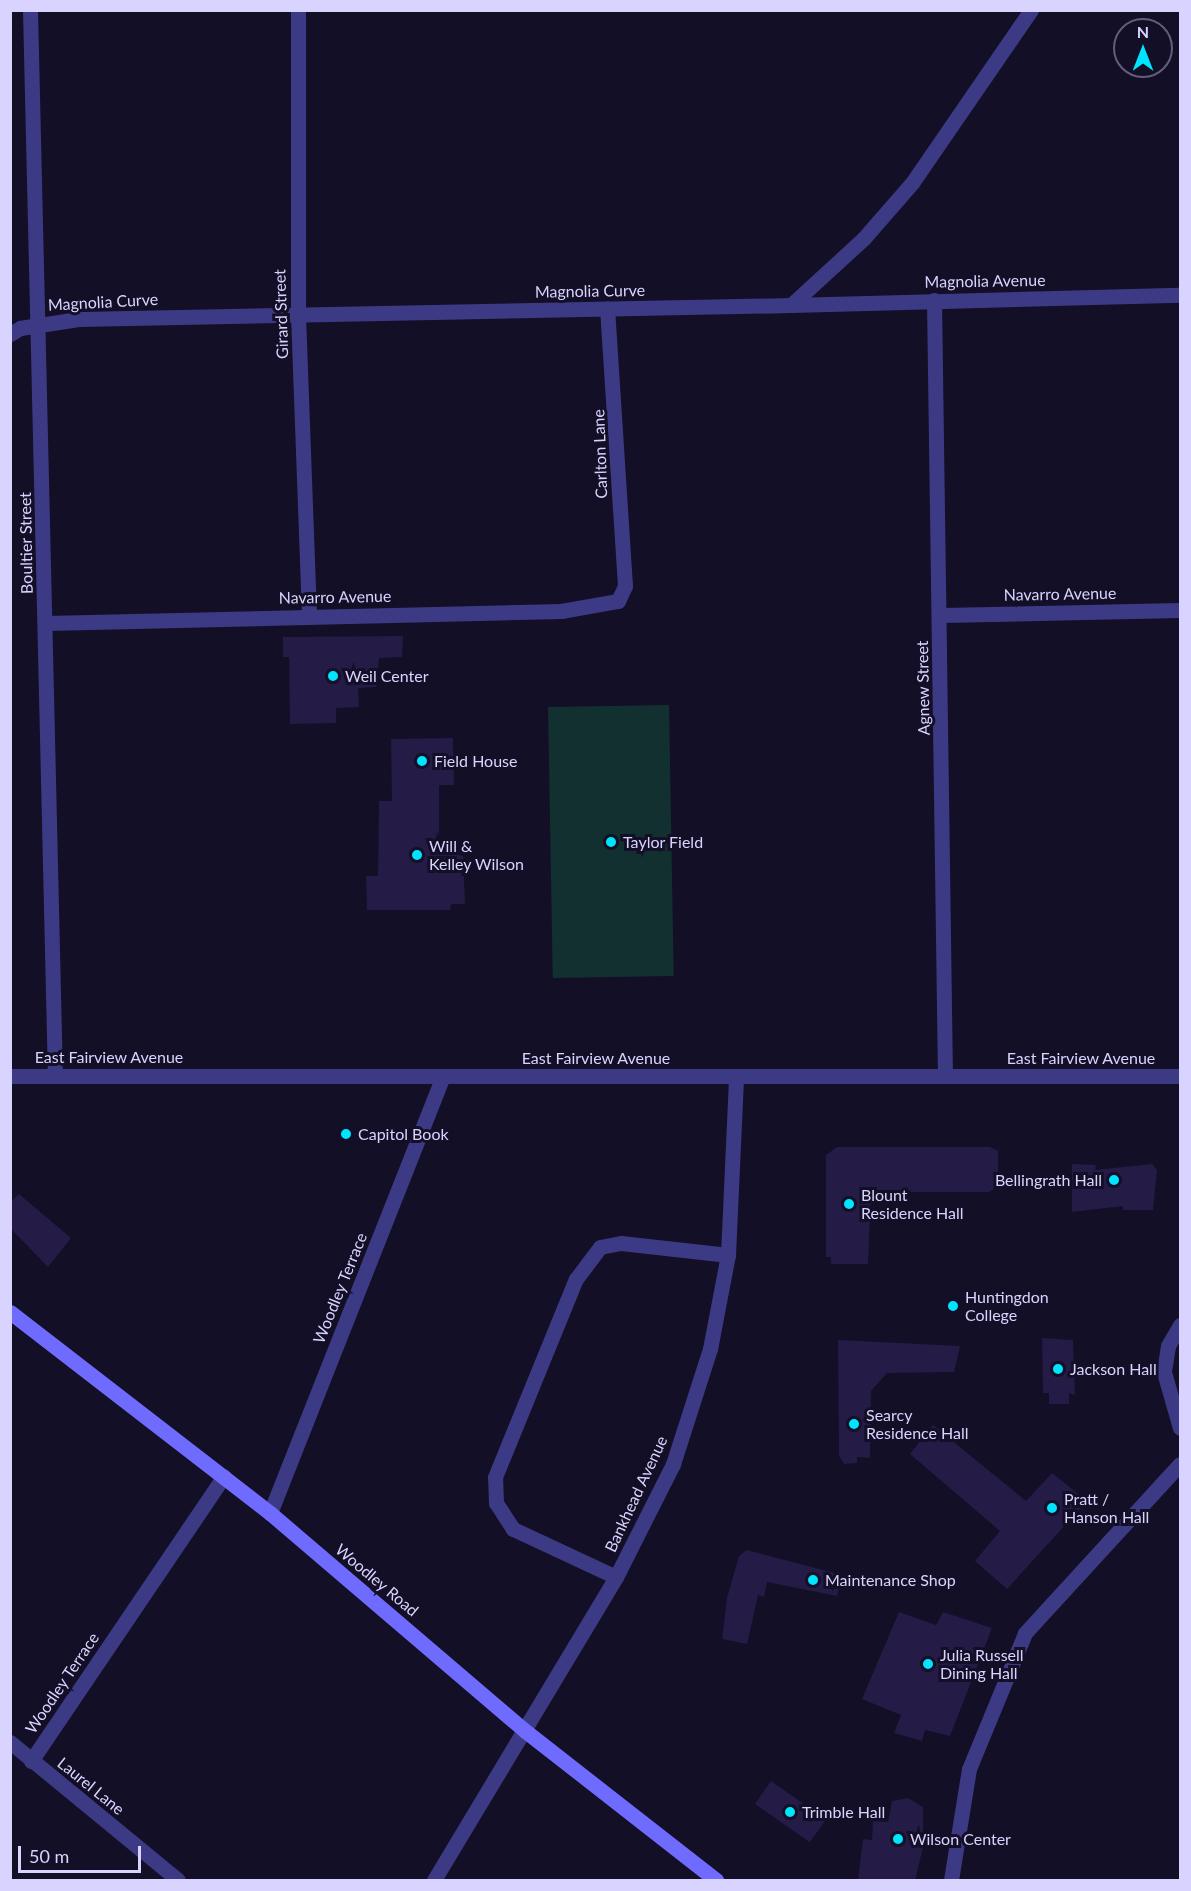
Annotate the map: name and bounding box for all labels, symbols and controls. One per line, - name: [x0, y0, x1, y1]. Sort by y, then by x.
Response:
- north arrow: [1113, 18, 1173, 78]
- text: N: [1137, 22, 1149, 41]
- street label: Girard Street: [270, 269, 292, 359]
- street label: Magnolia Avenue: [924, 270, 1046, 292]
- street label: Magnolia Curve: [535, 280, 645, 302]
- street label: Magnolia Curve: [47, 290, 159, 314]
- street label: Carlton Lane: [589, 409, 611, 499]
- street label: Boultier Street: [16, 492, 36, 594]
- street label: Navarro Avenue: [1003, 583, 1117, 605]
- street label: Navarro Avenue: [278, 586, 392, 608]
- street label: Agnew Street: [913, 640, 933, 736]
- place label: Weil Center: [345, 666, 429, 686]
- marker: Weil Center: [326, 669, 340, 683]
- place label: Field House: [434, 751, 517, 771]
- marker: Field House: [415, 754, 429, 768]
- place label: Taylor Field: [623, 832, 703, 852]
- marker: Taylor Field: [604, 835, 618, 849]
- place label: Will & Kelley Wilson: [429, 836, 525, 874]
- marker: Will & Kelley Wilson: [410, 848, 424, 862]
- street label: East Fairview Avenue: [34, 1047, 184, 1067]
- street label: East Fairview Avenue: [521, 1048, 671, 1068]
- street label: East Fairview Avenue: [1006, 1048, 1156, 1068]
- place label: Capitol Book: [358, 1124, 449, 1144]
- marker: Capitol Book: [339, 1127, 353, 1141]
- place label: Bellingrath Hall: [995, 1170, 1102, 1190]
- marker: Bellingrath Hall: [1107, 1173, 1121, 1187]
- place label: Blount Residence Hall: [861, 1185, 964, 1223]
- marker: Blount Residence Hall: [842, 1197, 856, 1211]
- street label: Woodley Terrace: [309, 1229, 371, 1347]
- place label: Huntingdon College: [965, 1287, 1049, 1325]
- marker: Huntingdon College: [946, 1299, 960, 1313]
- place label: Jackson Hall: [1070, 1359, 1157, 1379]
- marker: Jackson Hall: [1051, 1362, 1065, 1376]
- place label: Searcy Residence Hall: [866, 1405, 969, 1443]
- marker: Searcy Residence Hall: [847, 1417, 861, 1431]
- street label: Bankhead Avenue: [601, 1433, 671, 1555]
- place label: Pratt / Hanson Hall: [1064, 1489, 1149, 1527]
- marker: Pratt / Hanson Hall: [1045, 1501, 1059, 1515]
- street label: Woodley Road: [332, 1540, 422, 1620]
- place label: Maintenance Shop: [825, 1570, 956, 1590]
- marker: Maintenance Shop: [806, 1573, 820, 1587]
- street label: Woodley Terrace: [21, 1629, 103, 1737]
- place label: Julia Russell Dining Hall: [940, 1645, 1024, 1683]
- marker: Julia Russell Dining Hall: [921, 1657, 935, 1671]
- street label: Laurel Lane: [54, 1753, 128, 1819]
- place label: Trimble Hall: [802, 1802, 885, 1822]
- marker: Trimble Hall: [783, 1805, 797, 1819]
- place label: Wilson Center: [910, 1829, 1011, 1849]
- marker: Wilson Center: [891, 1832, 905, 1846]
- scale bar: [21, 1834, 144, 1872]
- text: 50 m: [29, 1845, 69, 1867]

